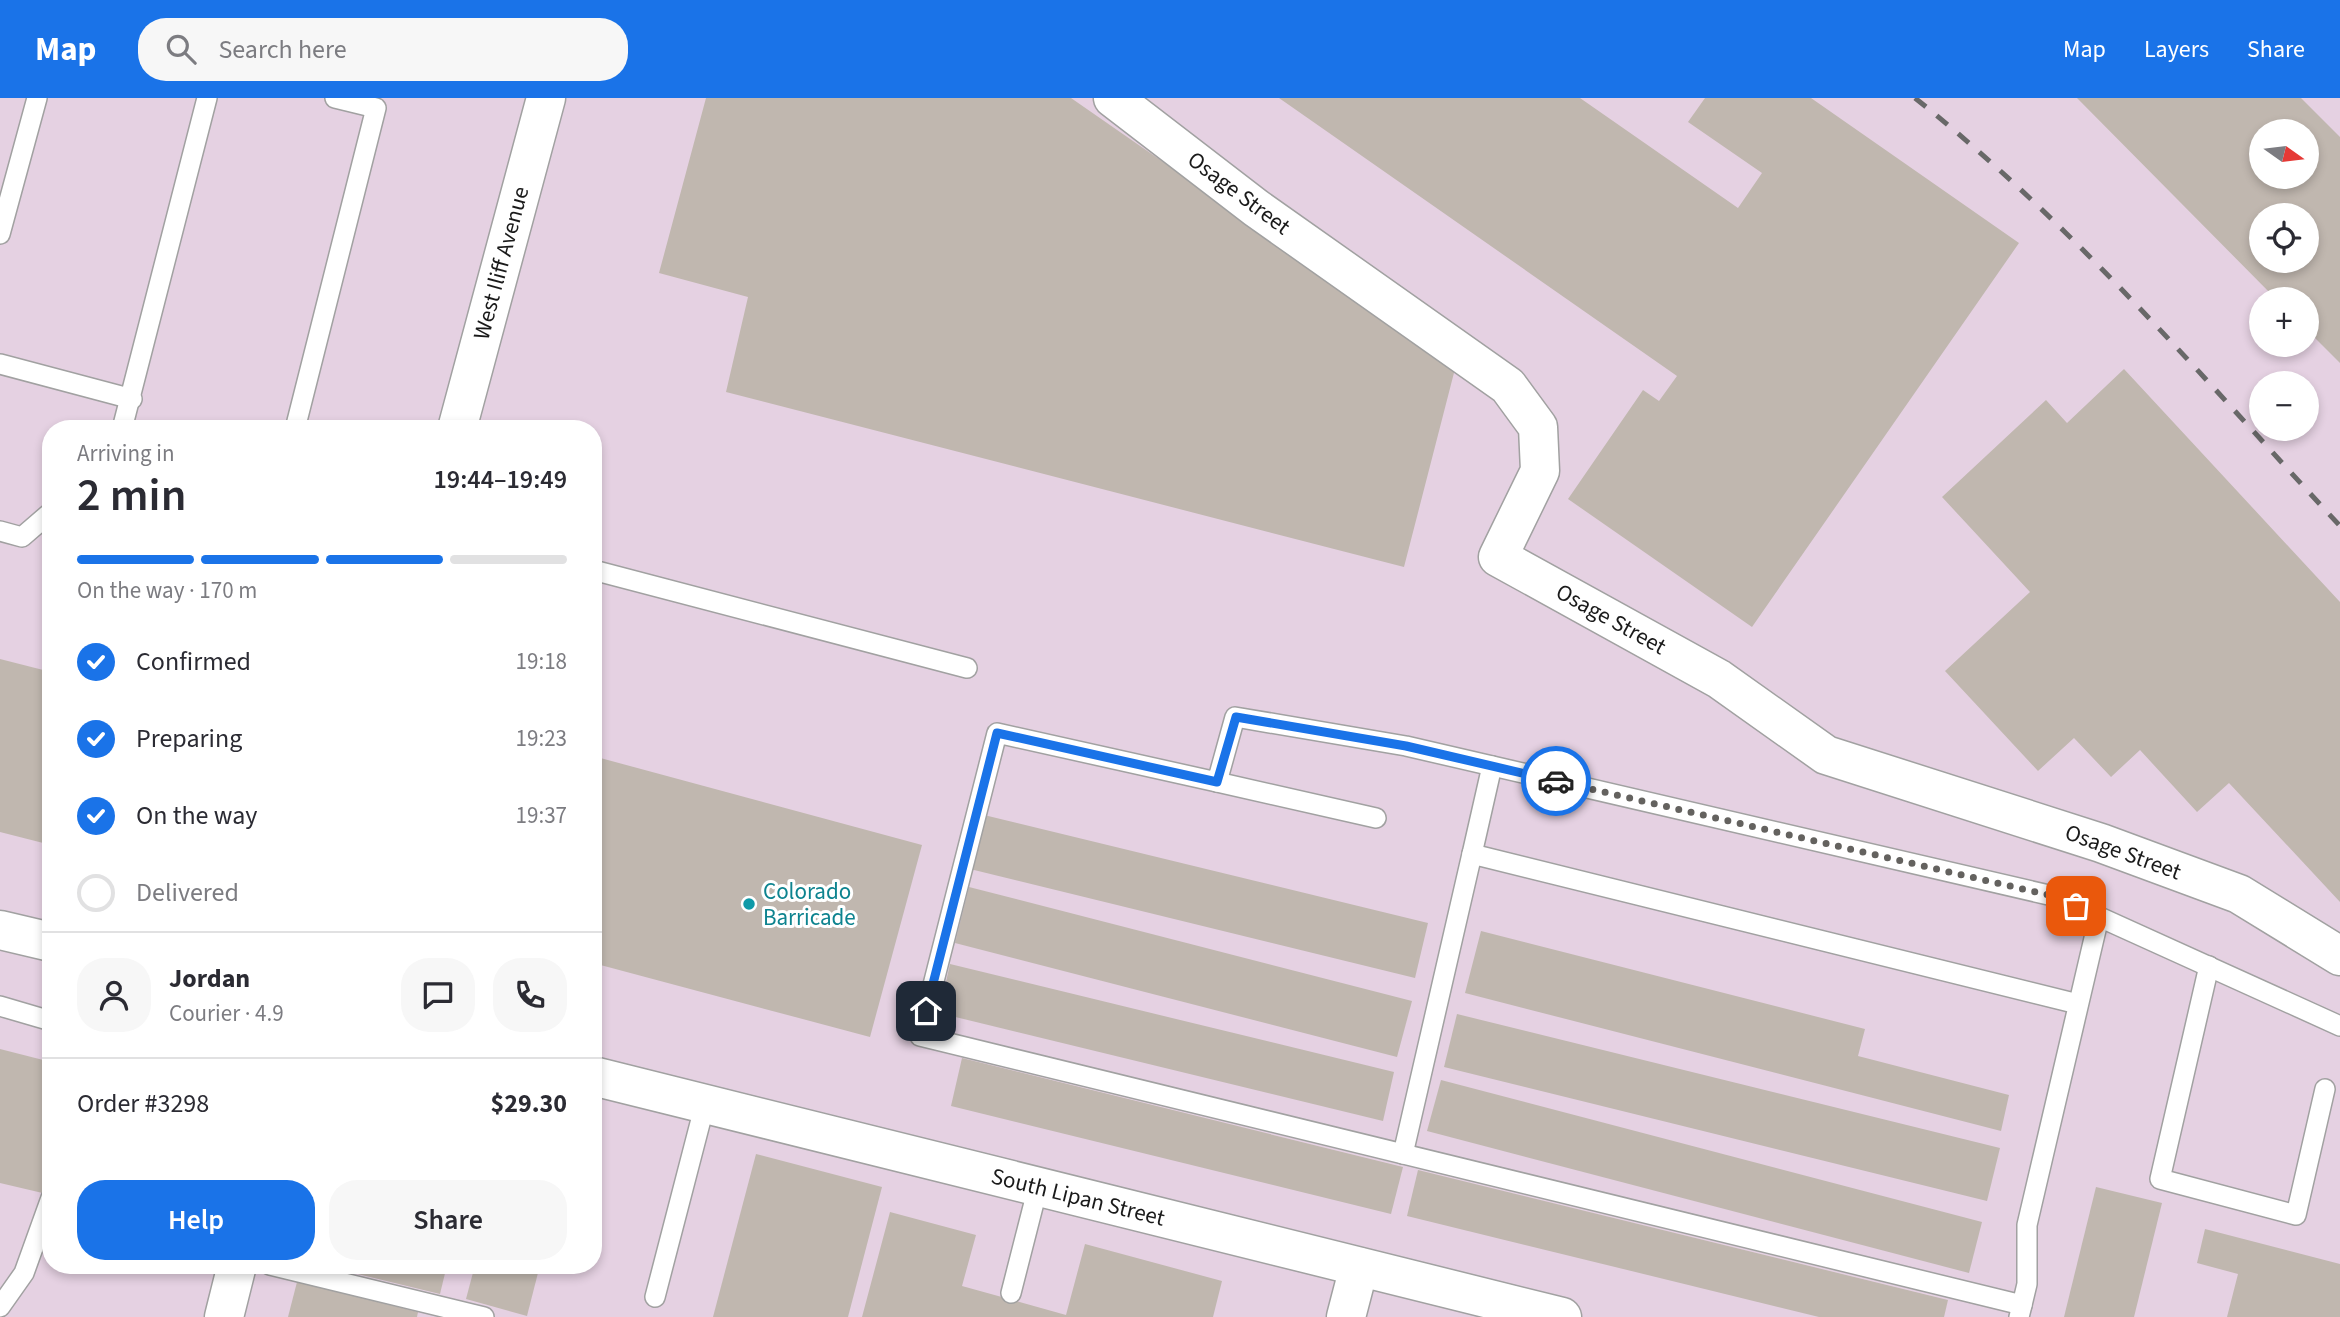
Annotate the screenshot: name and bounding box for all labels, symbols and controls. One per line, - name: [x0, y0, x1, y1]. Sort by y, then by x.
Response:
- search box: [138, 18, 628, 81]
- text: Map: [35, 26, 96, 73]
- icon: search: [162, 30, 200, 68]
- text: Search here: [218, 31, 347, 68]
- text: Map: [2063, 32, 2106, 67]
- text: Layers: [2144, 32, 2209, 67]
- text: Share: [2247, 32, 2305, 67]
- north arrow: [2249, 119, 2319, 189]
- map controls: [2249, 119, 2319, 441]
- street label: Osage Street: [1181, 143, 1298, 243]
- street label: West Iliff Avenue: [465, 183, 537, 343]
- button: locate: [2249, 203, 2319, 273]
- button: +: [2249, 287, 2319, 357]
- button: −: [2249, 371, 2319, 441]
- text: Arriving in: [77, 437, 175, 470]
- text: 19:44–19:49: [434, 461, 567, 498]
- text: 2 min: [77, 463, 186, 528]
- text: On the way · 170 m: [77, 574, 257, 607]
- street label: Osage Street: [1550, 575, 1672, 663]
- icon: check: [77, 643, 115, 681]
- text: Confirmed: [136, 643, 251, 680]
- text: 19:18: [516, 645, 567, 678]
- icon: check: [77, 720, 115, 758]
- text: Preparing: [136, 720, 242, 757]
- text: 19:23: [516, 722, 567, 755]
- courier: [1521, 746, 1591, 816]
- icon: car: [1537, 762, 1575, 800]
- icon: check: [77, 797, 115, 835]
- text: On the way: [136, 797, 257, 834]
- text: 19:37: [516, 799, 567, 832]
- street label: Osage Street: [2060, 816, 2186, 888]
- text: Delivered: [136, 874, 239, 911]
- place label: Colorado Barricade: [763, 875, 856, 934]
- pin: [2046, 876, 2106, 936]
- icon: bag: [2057, 887, 2095, 925]
- marker: Colorado Barricade: [741, 896, 757, 912]
- button: person: [77, 958, 151, 1032]
- button: chat: [401, 958, 475, 1032]
- button: phone: [493, 958, 567, 1032]
- text: Jordan: [169, 960, 250, 997]
- pin: [896, 981, 956, 1041]
- icon: home: [907, 992, 945, 1030]
- text: Courier · 4.9: [169, 997, 284, 1030]
- text: Order #3298: [77, 1085, 209, 1122]
- text: $29.30: [491, 1085, 567, 1122]
- street label: South Lipan Street: [988, 1159, 1168, 1235]
- button: Help: [77, 1180, 315, 1260]
- button: Share: [329, 1180, 567, 1260]

